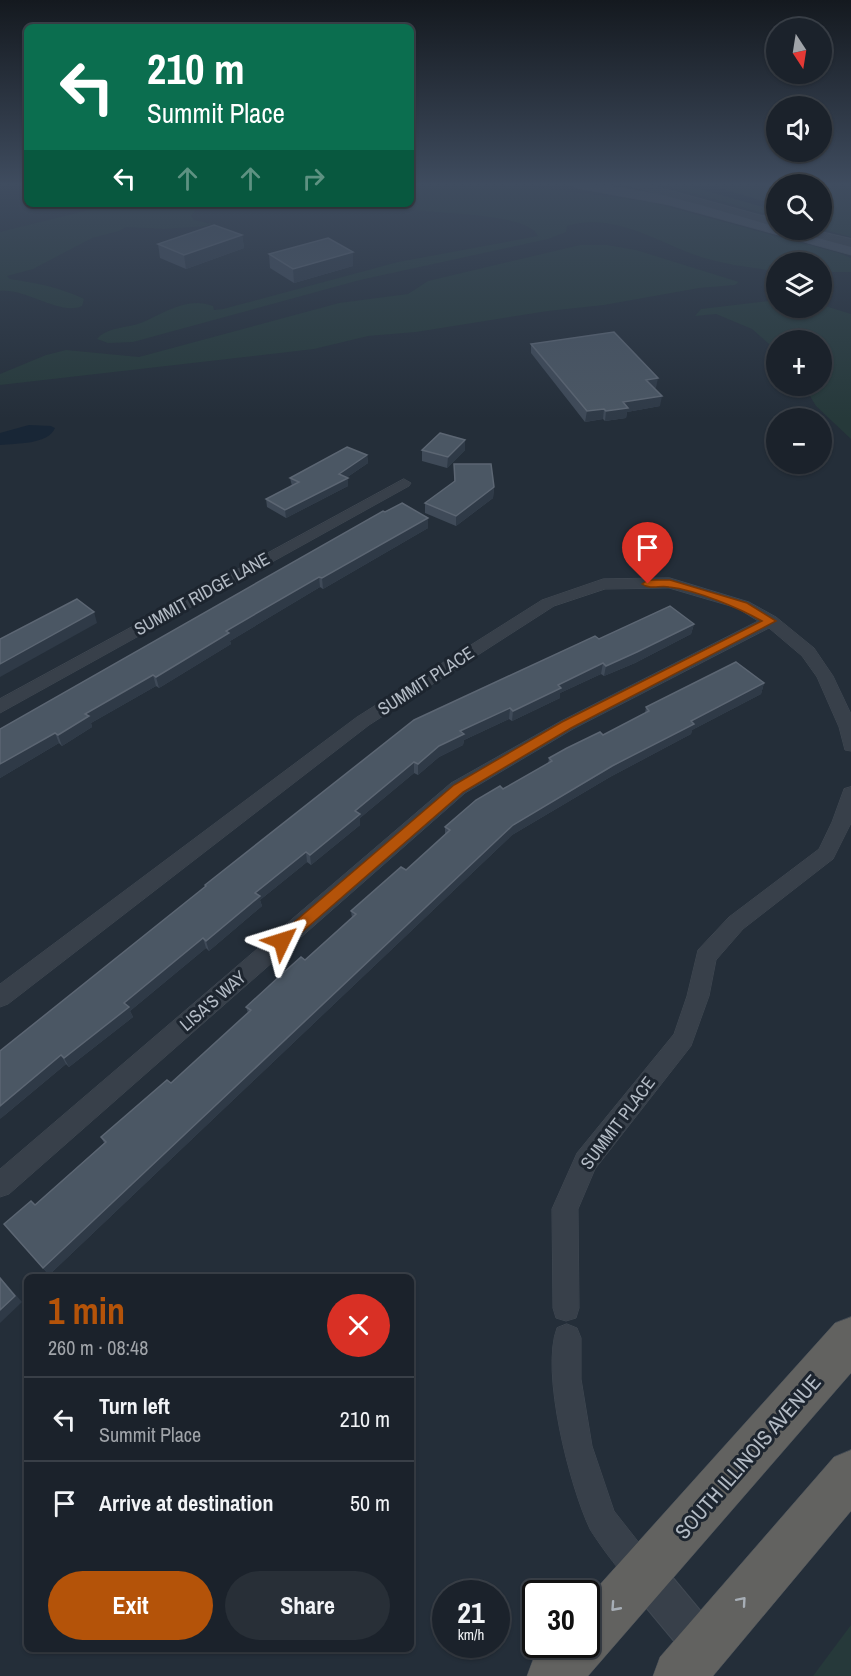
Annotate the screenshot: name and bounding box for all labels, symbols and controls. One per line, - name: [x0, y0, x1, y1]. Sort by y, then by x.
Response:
- north arrow: [766, 18, 832, 84]
- map controls: [766, 18, 832, 474]
- text: 210 m: [147, 41, 245, 97]
- icon: left: [48, 48, 126, 126]
- text: Summit Place: [147, 95, 285, 131]
- button: sound: [766, 96, 832, 162]
- icon: left: [108, 162, 141, 195]
- icon: ahead: [171, 162, 204, 195]
- icon: ahead: [234, 162, 267, 195]
- icon: right: [297, 162, 330, 195]
- button: search: [766, 174, 832, 240]
- button: layers: [766, 252, 832, 318]
- button: +: [766, 330, 832, 396]
- button: −: [766, 408, 832, 474]
- pin: [622, 522, 673, 584]
- icon: arrive: [631, 531, 664, 564]
- street label: SUMMIT RIDGE LANE: [129, 546, 274, 641]
- street label: SUMMIT PLACE: [373, 640, 479, 721]
- position arrow: [250, 909, 314, 973]
- street label: LISA'S WAY: [174, 965, 251, 1037]
- street label: SUMMIT PLACE: [574, 1071, 661, 1174]
- text: 1 min: [48, 1287, 125, 1335]
- button: close: [327, 1294, 390, 1357]
- text: 260 m · 08:48: [48, 1334, 148, 1361]
- street label: SOUTH ILLINOIS AVENUE: [668, 1368, 827, 1545]
- text: Turn left: [99, 1391, 170, 1421]
- icon: left: [48, 1403, 81, 1436]
- text: 210 m: [340, 1404, 390, 1434]
- text: Summit Place: [99, 1421, 201, 1448]
- icon: arrive: [48, 1487, 81, 1520]
- text: Arrive at destination: [99, 1488, 273, 1518]
- text: 50 m: [350, 1488, 390, 1518]
- button: Exit: [48, 1571, 213, 1640]
- button: Share: [225, 1571, 390, 1640]
- speed limit sign: 30: [522, 1580, 600, 1658]
- text: 21: [457, 1592, 485, 1632]
- one-way arrow: [735, 1597, 746, 1608]
- one-way arrow: [611, 1600, 622, 1610]
- text: km/h: [458, 1624, 484, 1645]

